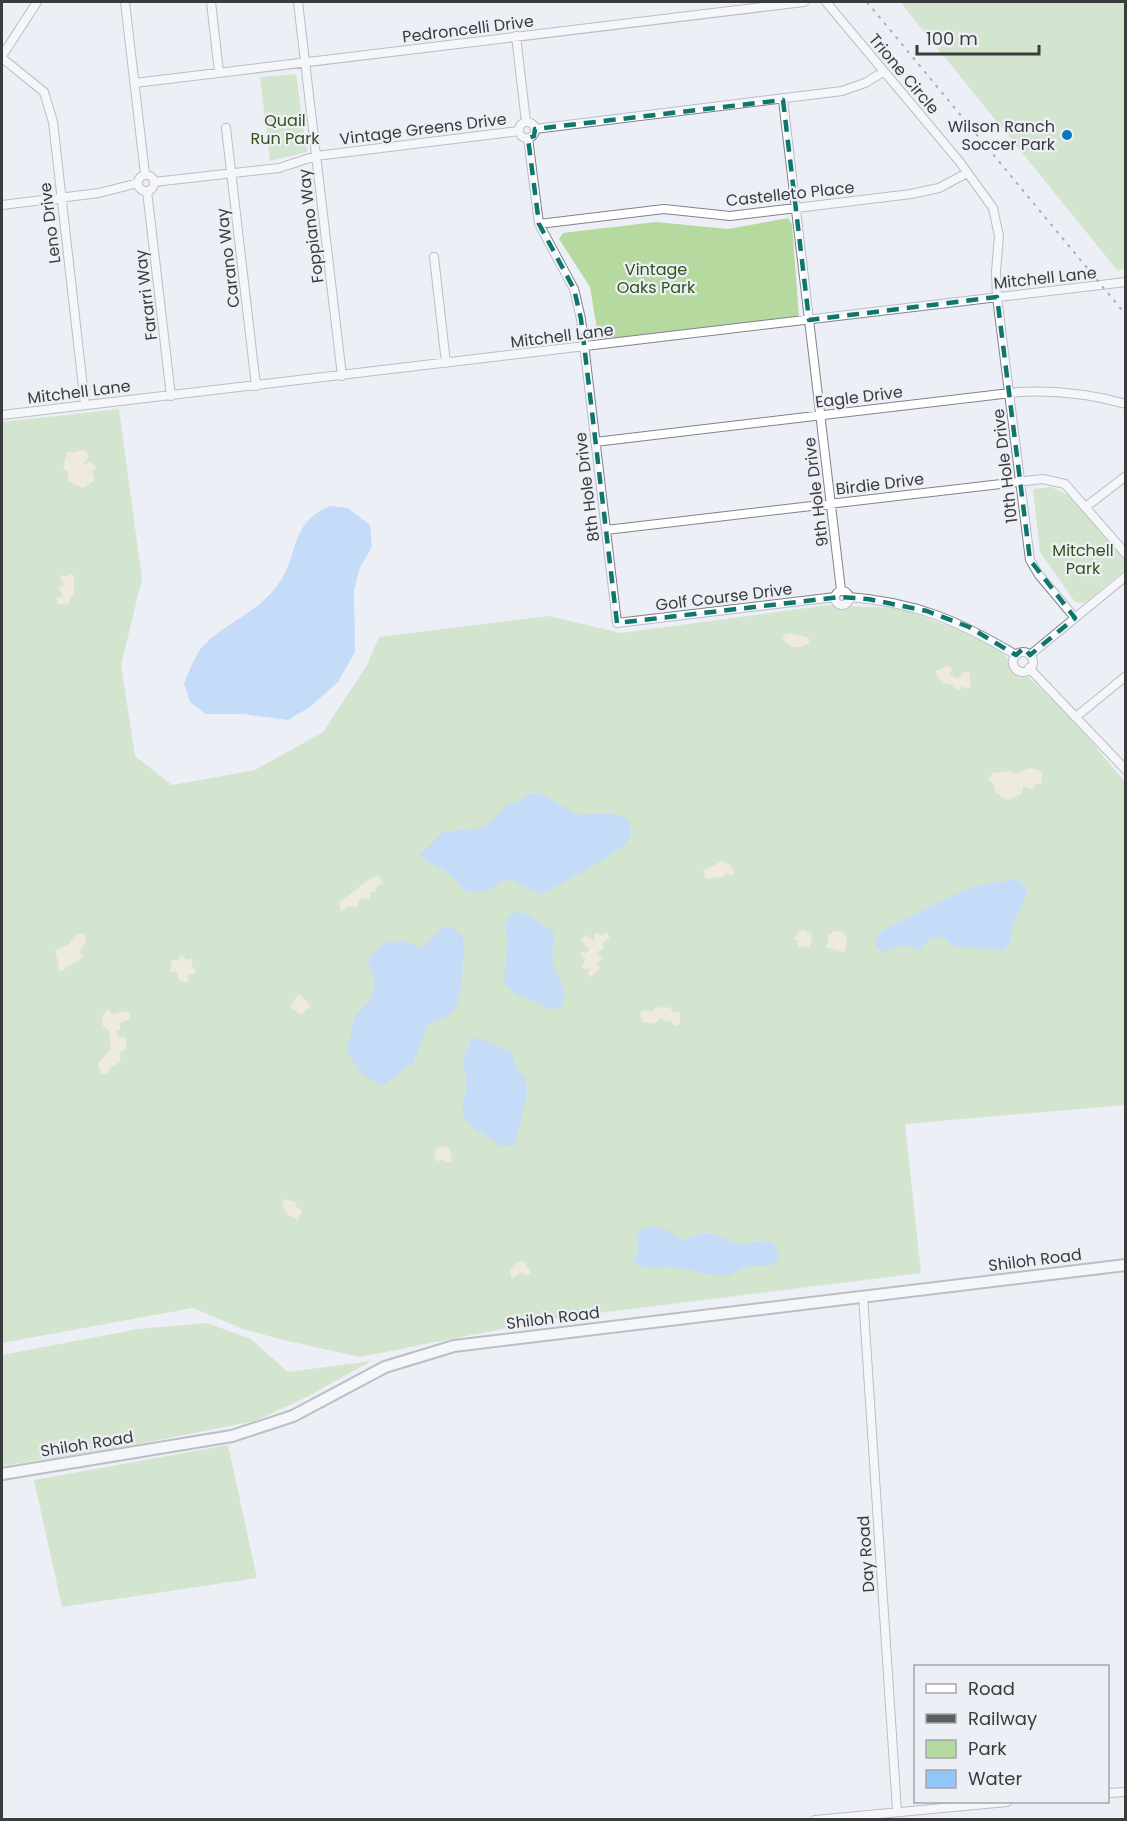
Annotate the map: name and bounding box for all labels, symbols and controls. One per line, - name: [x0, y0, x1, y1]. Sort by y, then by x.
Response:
- street label: Pedroncelli Drive: [401, 10, 535, 48]
- scale bar: [917, 18, 1038, 56]
- text: 100 m: [926, 26, 978, 51]
- street label: Trione Circle: [863, 29, 945, 119]
- street label: Vintage Greens Drive: [338, 107, 508, 151]
- park label: Quail Run Park: [251, 109, 320, 150]
- place label: Wilson Ranch Soccer Park: [948, 115, 1056, 156]
- marker: Wilson Ranch Soccer Park: [1060, 128, 1074, 142]
- street label: Foppiano Way: [293, 168, 329, 284]
- street label: Castelleto Place: [725, 176, 855, 212]
- street label: Leno Drive: [34, 181, 66, 265]
- street label: Carano Way: [210, 207, 246, 309]
- street label: Fararri Way: [129, 248, 163, 342]
- park label: Vintage Oaks Park: [617, 258, 696, 299]
- street label: Mitchell Lane: [992, 261, 1098, 295]
- street label: Mitchell Lane: [509, 318, 615, 354]
- street label: Mitchell Lane: [26, 374, 132, 410]
- street label: Eagle Drive: [814, 380, 904, 414]
- street label: 10th Hole Drive: [987, 407, 1023, 525]
- street label: 8th Hole Drive: [569, 431, 605, 543]
- street label: 9th Hole Drive: [798, 436, 834, 548]
- street label: Birdie Drive: [835, 467, 926, 501]
- park label: Mitchell Park: [1052, 539, 1114, 580]
- street label: Golf Course Drive: [654, 577, 794, 617]
- street label: Shiloh Road: [987, 1243, 1083, 1277]
- street label: Shiloh Road: [505, 1301, 601, 1335]
- street label: Shiloh Road: [39, 1425, 135, 1463]
- street label: Day Road: [852, 1515, 880, 1593]
- legend: [914, 1665, 1109, 1803]
- text: Road: [968, 1676, 1015, 1701]
- text: Railway: [968, 1706, 1037, 1731]
- text: Park: [968, 1736, 1007, 1761]
- text: Water: [968, 1766, 1022, 1791]

